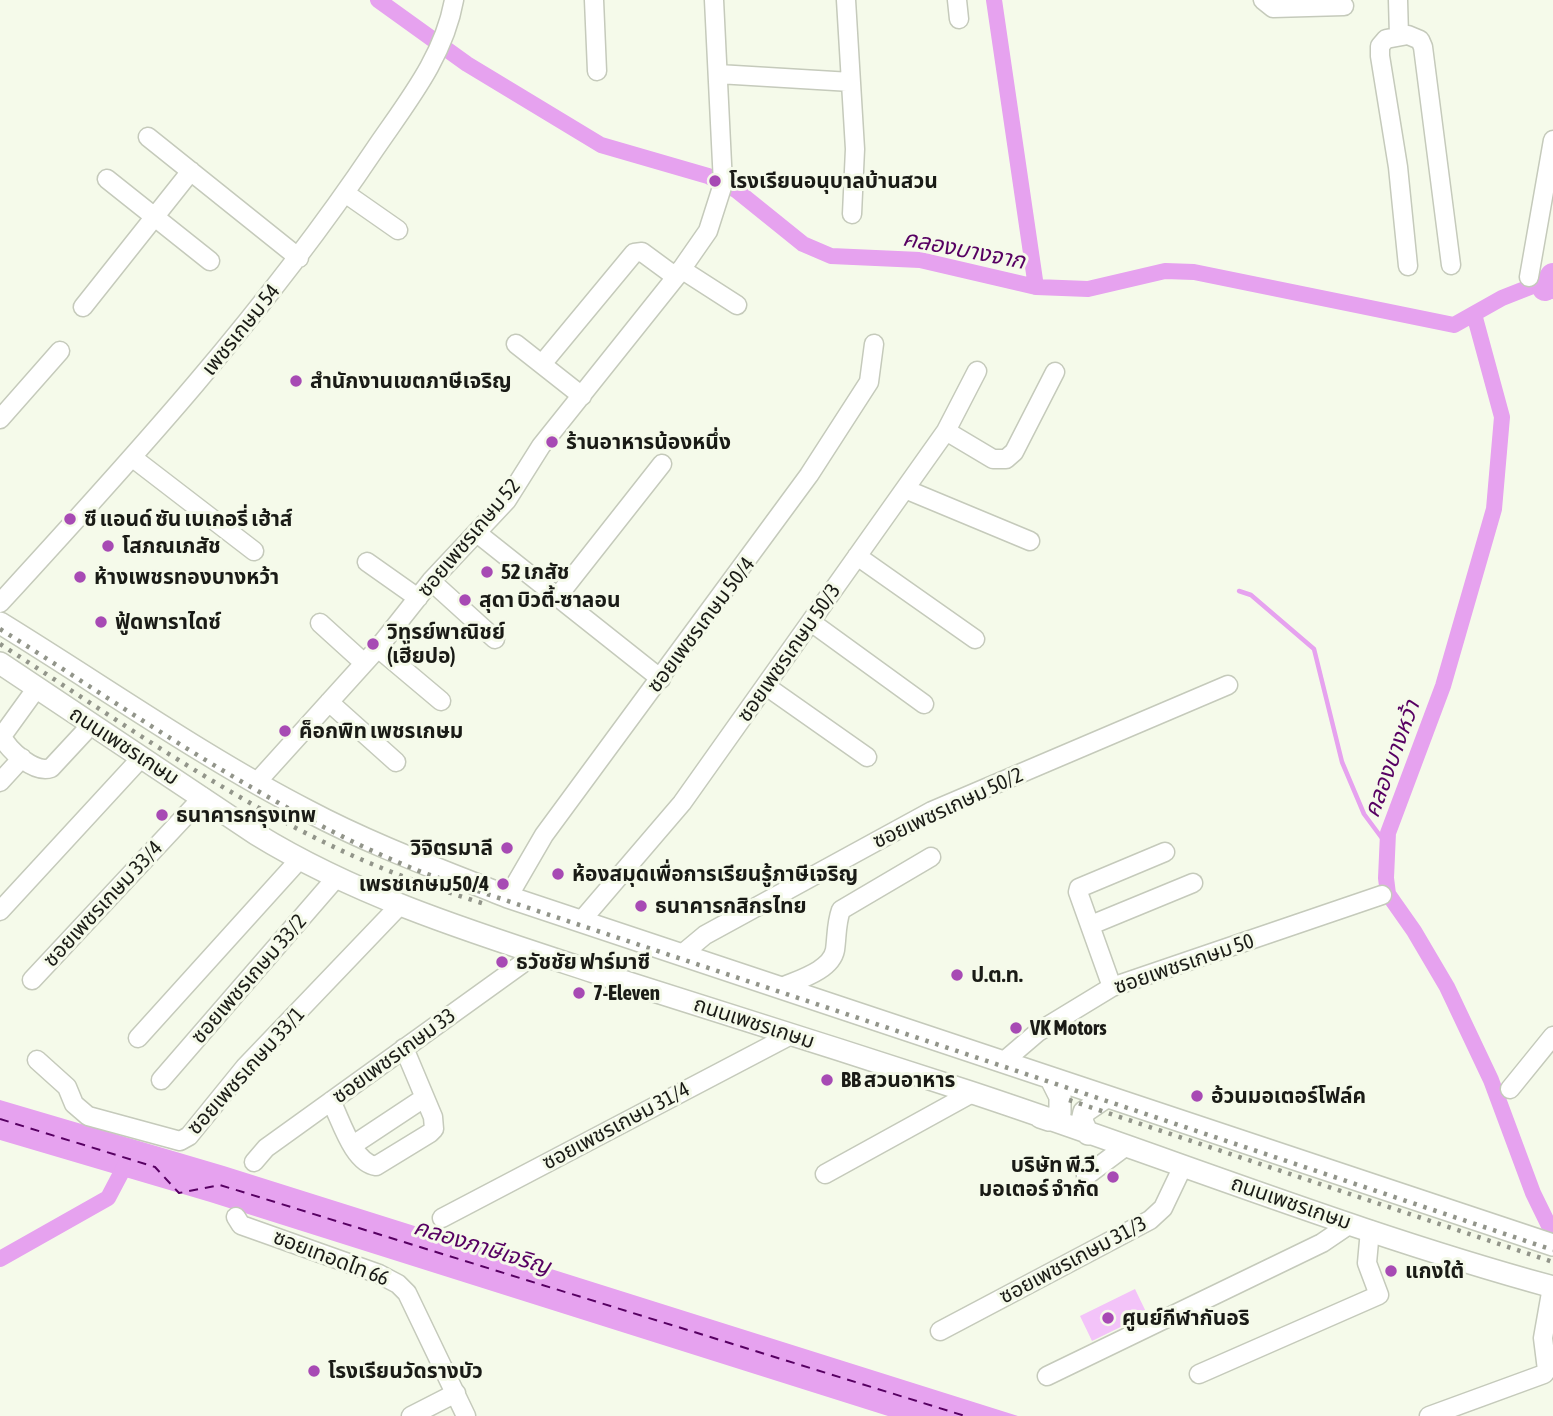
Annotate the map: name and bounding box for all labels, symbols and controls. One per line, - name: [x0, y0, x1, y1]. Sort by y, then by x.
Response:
- place label: โรงเรียนอนุบาลบ้านสวน: [729, 168, 938, 194]
- marker: โรงเรียนอนุบาลบ้านสวน: [707, 173, 723, 189]
- water label: คลองบางจาก: [901, 225, 1027, 275]
- street label: เพชรเกษม 54: [197, 279, 285, 381]
- place label: สำนักงานเขตภาษีเจริญ: [310, 368, 512, 394]
- marker: สำนักงานเขตภาษีเจริญ: [288, 373, 304, 389]
- place label: ร้านอาหารน้องหนึ่ง: [566, 429, 731, 455]
- marker: ร้านอาหารน้องหนึ่ง: [544, 434, 560, 450]
- street label: ซอยเพชรเกษม 52: [412, 474, 526, 602]
- place label: ซี แอนด์ ซัน เบเกอรี่ เฮ้าส์: [84, 506, 292, 532]
- marker: ซี แอนด์ ซัน เบเกอรี่ เฮ้าส์: [62, 511, 78, 527]
- place label: โสภณเภสัช: [122, 533, 221, 559]
- marker: โสภณเภสัช: [100, 538, 116, 554]
- street label: ซอยเพชรเกษม 50/4: [642, 552, 760, 698]
- place label: 52 เภสัช: [501, 559, 569, 585]
- place label: ห้างเพชรทองบางหว้า: [94, 564, 279, 590]
- marker: 52 เภสัช: [479, 564, 495, 580]
- marker: ห้างเพชรทองบางหว้า: [72, 569, 88, 585]
- street label: ซอยเพชรเกษม 50/3: [732, 579, 846, 727]
- place label: สุดา บิวตี้-ซาลอน: [479, 587, 620, 613]
- marker: สุดา บิวตี้-ซาลอน: [457, 592, 473, 608]
- place label: ฟู้ดพาราไดซ์: [115, 609, 221, 635]
- marker: ฟู้ดพาราไดซ์: [93, 614, 109, 630]
- place label: วิทูรย์พาณิชย์ (เฮียปอ): [387, 619, 505, 669]
- marker: วิทูรย์พาณิชย์ (เฮียปอ): [365, 636, 381, 652]
- water label: คลองบางหว้า: [1358, 697, 1426, 821]
- street label: ถนนเพชรเกษม: [64, 701, 184, 791]
- place label: ค็อกพิท เพชรเกษม: [299, 718, 463, 744]
- marker: ค็อกพิท เพชรเกษม: [277, 723, 293, 739]
- street label: ซอยเพชรเกษม 50/2: [869, 762, 1027, 854]
- place label: ธนาคารกรุงเทพ: [176, 802, 316, 828]
- marker: ธนาคารกรุงเทพ: [154, 807, 170, 823]
- place label: วิจิตรมาลี: [411, 835, 493, 861]
- street label: ซอยเพชรเกษม 33/4: [38, 836, 168, 972]
- marker: วิจิตรมาลี: [499, 840, 515, 856]
- place label: ห้องสมุดเพื่อการเรียนรู้ภาษีเจริญ: [572, 861, 858, 887]
- marker: ห้องสมุดเพื่อการเรียนรู้ภาษีเจริญ: [550, 866, 566, 882]
- place label: เพรชเกษม50/4: [359, 871, 489, 897]
- marker: เพรชเกษม50/4: [495, 876, 511, 892]
- place label: ธนาคารกสิกรไทย: [655, 893, 807, 919]
- marker: ธนาคารกสิกรไทย: [633, 898, 649, 914]
- street label: ซอยเพชรเกษม 33/2: [186, 909, 312, 1049]
- street label: ซอยเพชรเกษม 50: [1111, 928, 1257, 1000]
- place label: ธวัชชัย ฟาร์มาซี: [516, 949, 650, 975]
- marker: ธวัชชัย ฟาร์มาซี: [494, 954, 510, 970]
- place label: ป.ต.ท.: [971, 962, 1023, 988]
- marker: ป.ต.ท.: [949, 967, 965, 983]
- place label: 7-Eleven: [593, 980, 660, 1006]
- marker: 7-Eleven: [571, 985, 587, 1001]
- street label: ถนนเพชรเกษม: [690, 992, 818, 1054]
- street label: ซอยเพชรเกษม 33/1: [182, 1002, 310, 1140]
- street label: ซอยเพชรเกษม 33: [327, 1003, 461, 1109]
- place label: VK Motors: [1030, 1015, 1107, 1041]
- marker: VK Motors: [1008, 1020, 1024, 1036]
- place label: BB สวนอาหาร: [841, 1067, 955, 1093]
- marker: BB สวนอาหาร: [819, 1072, 835, 1088]
- street label: ซอยเพชรเกษม 31/4: [538, 1077, 694, 1175]
- place label: อ้วนมอเตอร์โฟล์ค: [1211, 1083, 1366, 1109]
- marker: อ้วนมอเตอร์โฟล์ค: [1189, 1088, 1205, 1104]
- place label: บริษัท พี.วี. มอเตอร์ จำกัด: [979, 1152, 1099, 1202]
- marker: บริษัท พี.วี. มอเตอร์ จำกัด: [1105, 1169, 1121, 1185]
- street label: ถนนเพชรเกษม: [1227, 1171, 1355, 1235]
- street label: ซอยเพชรเกษม 31/3: [995, 1211, 1151, 1309]
- water label: คลองภาษีเจริญ: [410, 1213, 554, 1281]
- street label: ซอยเทอดไท 66: [270, 1224, 392, 1292]
- place label: แกงใต้: [1405, 1258, 1464, 1284]
- marker: แกงใต้: [1383, 1263, 1399, 1279]
- place label: ศูนย์กีฬากันอริ: [1122, 1305, 1250, 1331]
- marker: ศูนย์กีฬากันอริ: [1100, 1310, 1116, 1326]
- place label: โรงเรียนวัดรางบัว: [328, 1358, 483, 1384]
- marker: โรงเรียนวัดรางบัว: [306, 1363, 322, 1379]

